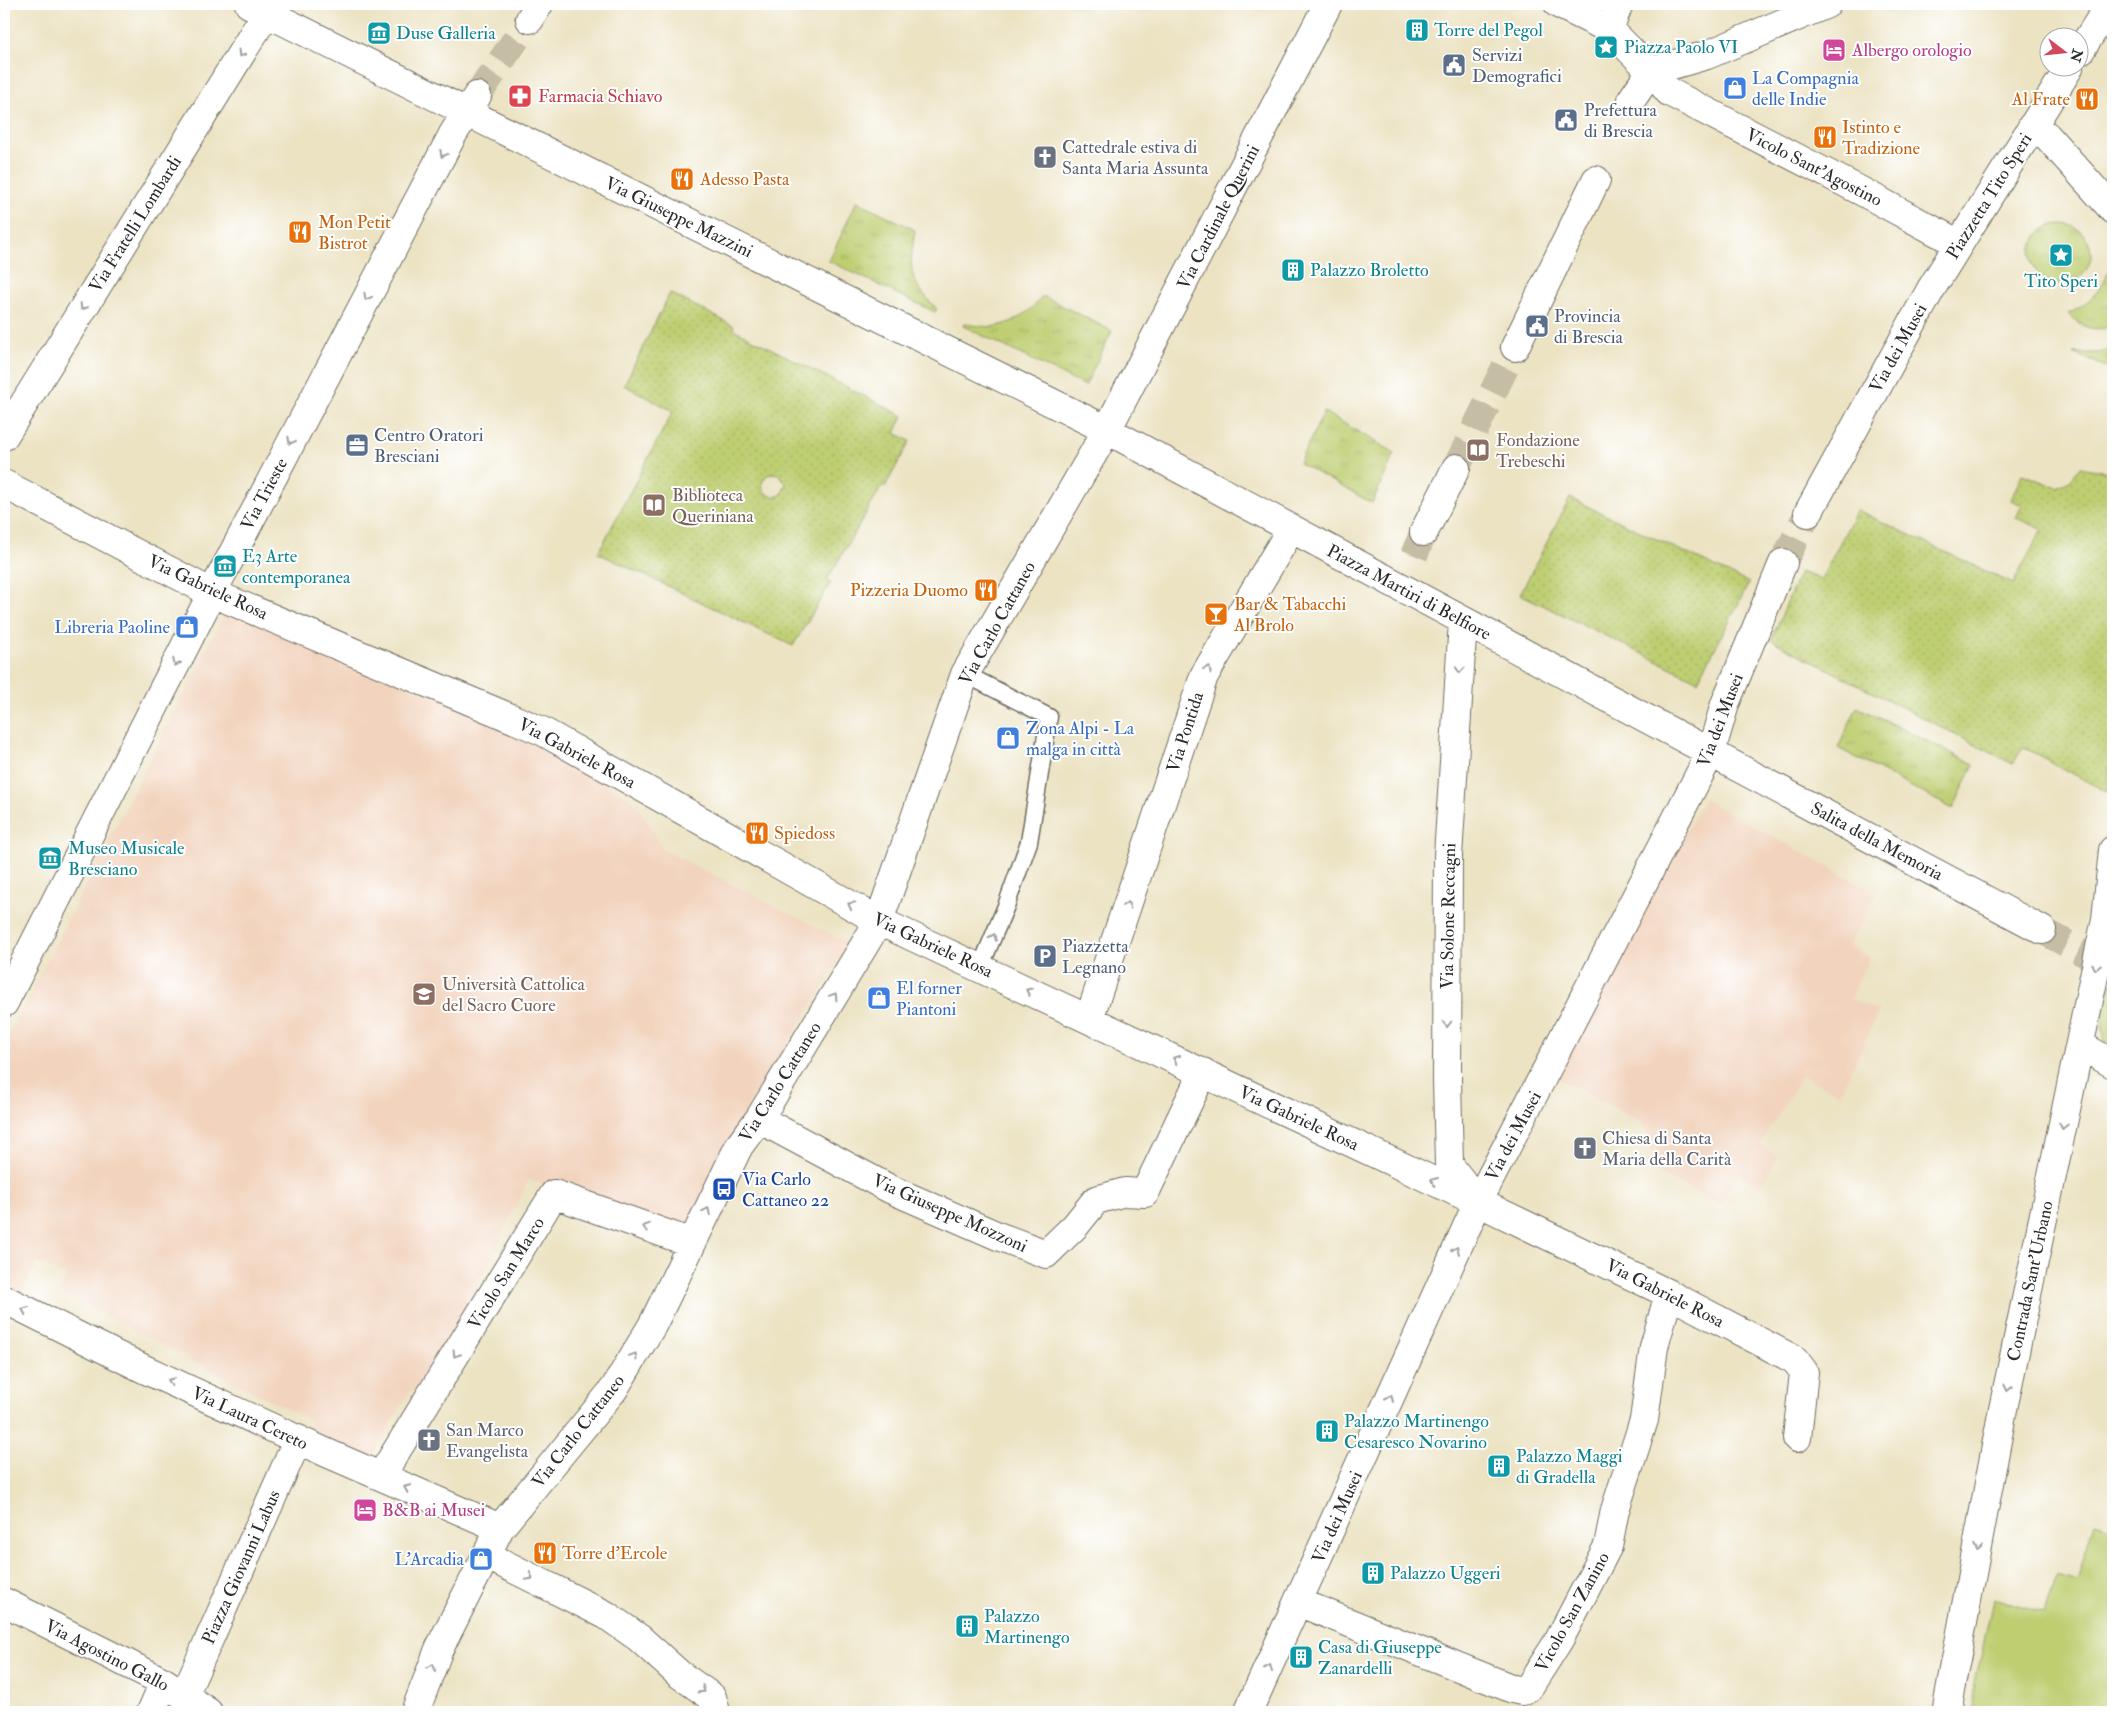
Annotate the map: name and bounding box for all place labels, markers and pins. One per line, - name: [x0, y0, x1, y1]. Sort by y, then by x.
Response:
- building icon: Torre del Pegol: [1404, 17, 1430, 43]
- place label: Torre del Pegol: [1434, 19, 1543, 42]
- museum icon: Duse Galleria: [366, 20, 392, 46]
- place label: Duse Galleria: [396, 22, 496, 45]
- place icon: Piazza Paolo VI: [1593, 34, 1619, 60]
- place label: Piazza Paolo VI: [1624, 36, 1738, 59]
- hotel icon: Albergo orologio: [1821, 37, 1847, 63]
- place label: Albergo orologio: [1851, 39, 1972, 62]
- place label: Servizi Demografici: [1472, 44, 1562, 88]
- public building icon: Servizi Demografici: [1441, 52, 1467, 78]
- place label: La Compagnia delle Indie: [1752, 67, 1859, 111]
- shop icon: La Compagnia delle Indie: [1722, 75, 1748, 101]
- pharmacy icon: Farmacia Schiavo: [507, 83, 533, 109]
- place label: Farmacia Schiavo: [538, 85, 663, 108]
- restaurant icon: Al Frate: [2074, 86, 2100, 112]
- place label: Al Frate: [2011, 88, 2070, 111]
- place label: Prefettura di Brescia: [1584, 99, 1658, 143]
- public building icon: Prefettura di Brescia: [1553, 107, 1579, 133]
- place label: Istinto e Tradizione: [1842, 116, 1921, 160]
- restaurant icon: Istinto e Tradizione: [1812, 124, 1838, 150]
- place label: Cattedrale estiva di Santa Maria Assunta: [1062, 136, 1209, 180]
- church icon: Cattedrale estiva di Santa Maria Assunta: [1032, 144, 1058, 170]
- restaurant icon: Adesso Pasta: [669, 166, 695, 192]
- place label: Adesso Pasta: [699, 168, 790, 191]
- place label: Mon Petit Bistrot: [318, 211, 391, 255]
- restaurant icon: Mon Petit Bistrot: [287, 219, 313, 245]
- place icon: Tito Speri: [2048, 242, 2074, 268]
- building icon: Palazzo Broletto: [1280, 257, 1306, 283]
- place label: Palazzo Broletto: [1310, 259, 1429, 282]
- place label: Tito Speri: [2024, 270, 2098, 293]
- place label: Provincia di Brescia: [1554, 305, 1624, 349]
- public building icon: Provincia di Brescia: [1524, 313, 1550, 339]
- place label: Centro Oratori Bresciani: [374, 424, 484, 468]
- place label: Fondazione Trebeschi: [1496, 429, 1580, 473]
- office icon: Centro Oratori Bresciani: [344, 432, 370, 458]
- library icon: Fondazione Trebeschi: [1465, 437, 1491, 463]
- place label: Biblioteca Queriniana: [672, 484, 754, 528]
- library icon: Biblioteca Queriniana: [641, 492, 667, 518]
- place label: E3 Arte contemporanea: [242, 545, 351, 589]
- museum icon: E3 Arte contemporanea: [212, 553, 238, 579]
- restaurant icon: Pizzeria Duomo: [973, 577, 999, 603]
- place label: Pizzeria Duomo: [850, 579, 968, 602]
- place label: Bar & Tabacchi Al Brolo: [1233, 593, 1346, 637]
- bar icon: Bar & Tabacchi Al Brolo: [1203, 601, 1229, 627]
- shop icon: Libreria Paoline: [174, 614, 200, 640]
- place label: Libreria Paoline: [54, 616, 170, 639]
- place label: Zona Alpi - La malga in città: [1026, 717, 1135, 761]
- shop icon: Zona Alpi - La malga in città: [995, 725, 1021, 751]
- restaurant icon: Spiedoss: [744, 820, 770, 846]
- place label: Spiedoss: [774, 822, 835, 845]
- place label: Museo Musicale Bresciano: [68, 837, 185, 881]
- museum icon: Museo Musicale Bresciano: [37, 845, 63, 871]
- place label: Piazzetta Legnano: [1062, 935, 1129, 979]
- parking icon: Piazzetta Legnano: [1032, 943, 1058, 969]
- place label: Università Cattolica del Sacro Cuore: [442, 973, 586, 1017]
- place label: El forner Piantoni: [896, 977, 962, 1021]
- school or university icon: Università Cattolica del Sacro Cuore: [411, 981, 437, 1007]
- shop icon: El forner Piantoni: [866, 985, 892, 1011]
- place label: Chiesa di Santa Maria della Carità: [1602, 1127, 1732, 1171]
- church icon: Chiesa di Santa Maria della Carità: [1572, 1135, 1598, 1161]
- place label: Via Carlo Cattaneo 22: [742, 1168, 829, 1212]
- bus stop icon: Via Carlo Cattaneo 22: [711, 1176, 737, 1202]
- place label: Palazzo Martinengo Cesaresco Novarino: [1344, 1410, 1489, 1454]
- building icon: Palazzo Martinengo Cesaresco Novarino: [1314, 1418, 1340, 1444]
- place label: San Marco Evangelista: [446, 1419, 529, 1463]
- church icon: San Marco Evangelista: [416, 1427, 442, 1453]
- place label: Palazzo Maggi di Gradella: [1516, 1445, 1623, 1489]
- building icon: Palazzo Maggi di Gradella: [1486, 1453, 1512, 1479]
- hotel icon: B&B ai Musei: [352, 1497, 378, 1523]
- place label: B&B ai Musei: [382, 1499, 486, 1522]
- restaurant icon: Torre d'Ercole: [532, 1540, 558, 1566]
- place label: Torre d'Ercole: [562, 1542, 668, 1565]
- shop icon: L'Arcadia: [468, 1546, 494, 1572]
- place label: L'Arcadia: [395, 1548, 465, 1571]
- building icon: Palazzo Uggeri: [1360, 1560, 1386, 1586]
- place label: Palazzo Uggeri: [1390, 1562, 1501, 1585]
- place label: Palazzo Martinengo: [984, 1605, 1070, 1649]
- building icon: Palazzo Martinengo: [954, 1613, 980, 1639]
- place label: Casa di Giuseppe Zanardelli: [1318, 1636, 1442, 1680]
- building icon: Casa di Giuseppe Zanardelli: [1288, 1644, 1314, 1670]

